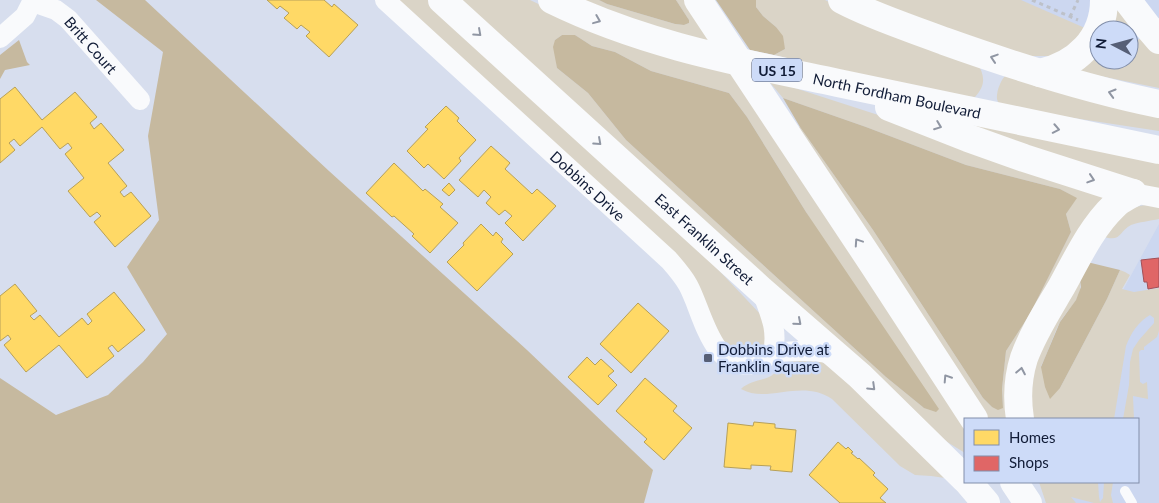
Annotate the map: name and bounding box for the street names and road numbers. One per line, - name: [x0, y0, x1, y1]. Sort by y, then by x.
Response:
- street label: Britt Court: [61, 13, 122, 78]
- road number: US 15: [752, 58, 802, 82]
- street label: North Fordham Boulevard: [811, 69, 983, 122]
- street label: Dobbins Drive: [547, 147, 629, 224]
- street label: East Franklin Street: [652, 189, 758, 289]

